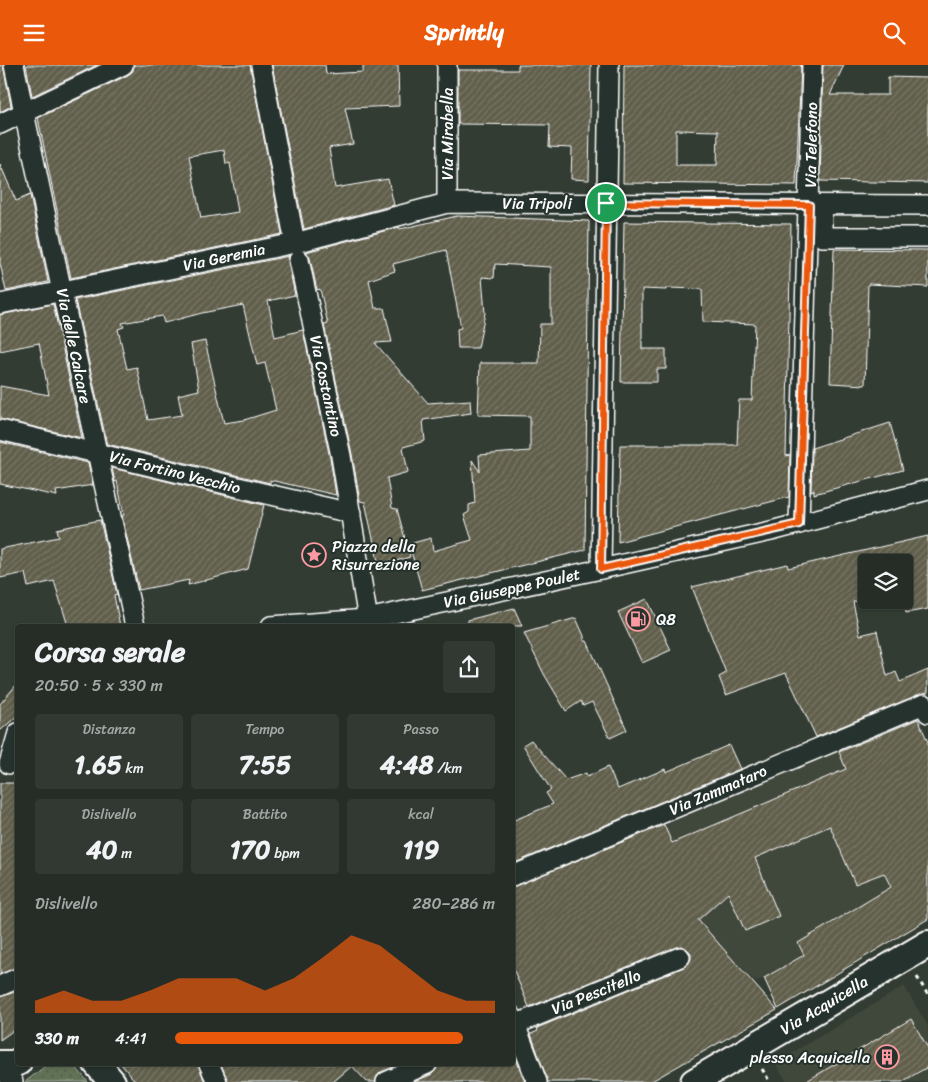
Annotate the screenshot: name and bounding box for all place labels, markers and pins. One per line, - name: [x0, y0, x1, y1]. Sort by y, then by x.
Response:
- pin: [585, 182, 627, 224]
- place label: Piazza della Risurrezione: [332, 532, 420, 579]
- place icon: Piazza della Risurrezione: [301, 542, 327, 568]
- place label: Q8: [656, 605, 676, 634]
- fuel station icon: Q8: [625, 606, 651, 632]
- place label: plesso Acquicella: [749, 1043, 870, 1072]
- building icon: plesso Acquicella: [874, 1044, 900, 1070]

